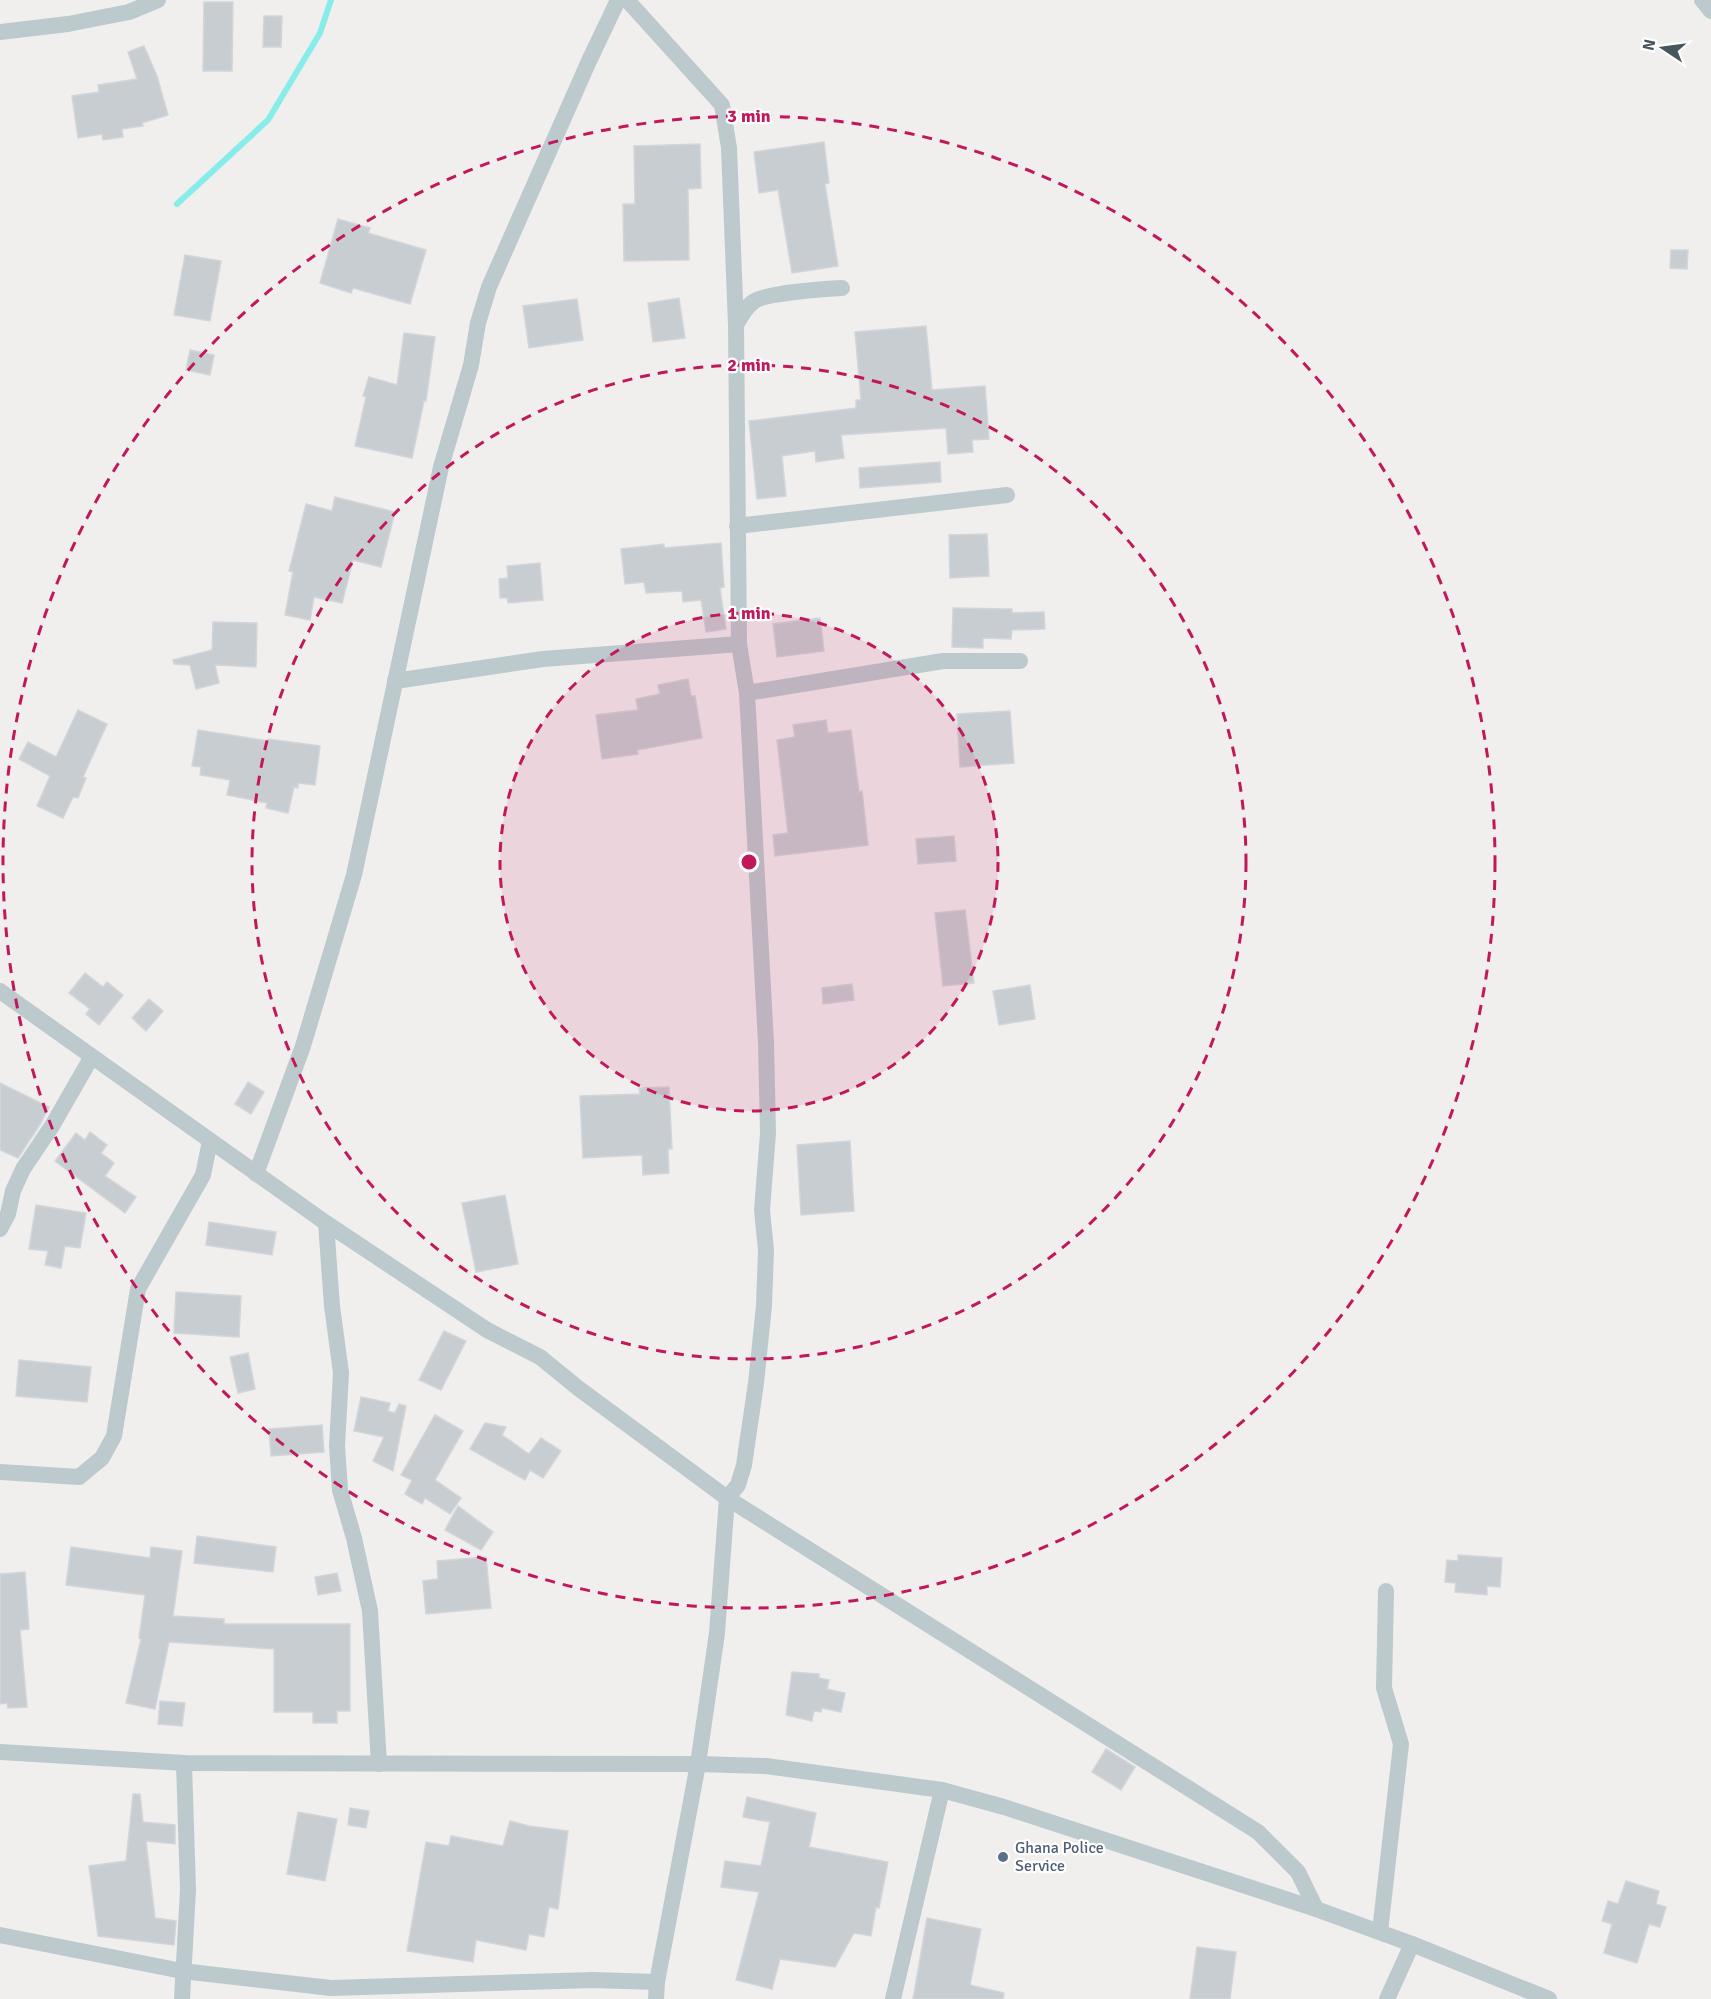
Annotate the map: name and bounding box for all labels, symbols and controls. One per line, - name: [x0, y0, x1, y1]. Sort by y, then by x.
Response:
- north arrow: [1633, 18, 1693, 78]
- text: N: [1638, 37, 1660, 53]
- text: 3 min: [727, 105, 771, 127]
- text: 2 min: [727, 354, 771, 376]
- text: 1 min: [727, 602, 771, 624]
- centre of rings: [739, 852, 759, 872]
- place label: Ghana Police Service: [1015, 1838, 1104, 1876]
- marker: Ghana Police Service: [996, 1850, 1010, 1864]

